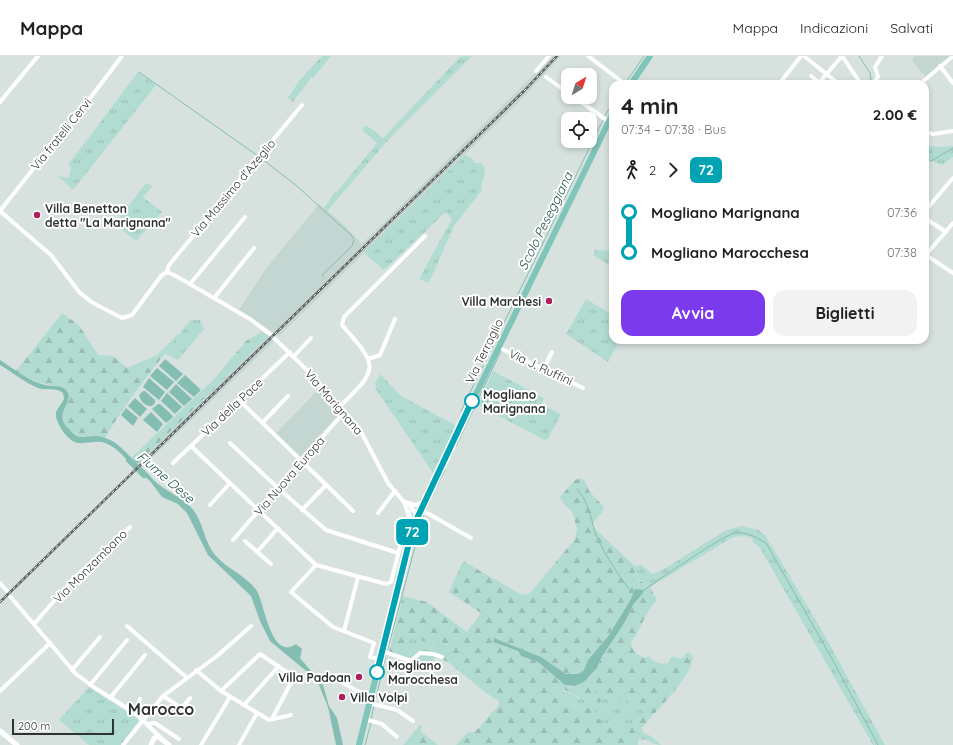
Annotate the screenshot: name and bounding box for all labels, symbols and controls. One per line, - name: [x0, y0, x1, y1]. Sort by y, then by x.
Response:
- text: Mappa: [20, 16, 83, 40]
- text: Mappa: [733, 19, 778, 37]
- text: Indicazioni: [800, 19, 868, 37]
- text: Salvati: [890, 19, 933, 37]
- north arrow: [561, 68, 597, 104]
- map controls: [561, 68, 597, 148]
- text: 4 min: [621, 92, 679, 120]
- street label: Via fratelli Cervi: [27, 95, 95, 173]
- text: 2.00 €: [873, 105, 917, 124]
- button: locate: [561, 112, 597, 148]
- text: 07:34 – 07:38 · Bus: [621, 121, 726, 137]
- street label: Via Massimo d'Azeglio: [188, 136, 278, 240]
- icon: walk: [621, 159, 643, 181]
- icon: forward: [662, 159, 684, 181]
- text: 72: [698, 161, 714, 179]
- text: 2: [649, 162, 656, 178]
- water label: Scolo Peseggiana: [514, 169, 576, 272]
- place label: Villa Benetton detta "La Marignana": [45, 201, 171, 230]
- text: Mogliano Marignana: [651, 203, 800, 222]
- text: 07:36: [887, 204, 917, 220]
- marker: Villa Benetton detta "La Marignana": [32, 210, 42, 220]
- text: Mogliano Marocchesa: [651, 243, 809, 262]
- text: 07:38: [887, 244, 917, 260]
- button: Avvia: [621, 290, 765, 336]
- button: Biglietti: [773, 290, 917, 336]
- place label: Villa Marchesi: [461, 294, 541, 309]
- marker: Villa Marchesi: [544, 296, 554, 306]
- street label: Via Terraglio: [462, 316, 506, 386]
- street label: Via J. Ruffini: [507, 346, 575, 388]
- street label: Via Marignana: [302, 366, 366, 438]
- street label: Via della Pace: [198, 375, 266, 439]
- place label: Mogliano Marignana: [483, 387, 545, 416]
- marker: Mogliano Marignana: [464, 393, 480, 409]
- street label: Via Nuova Europa: [250, 433, 328, 519]
- water label: Fiume Dese: [134, 448, 198, 507]
- line badge: 72: [394, 519, 430, 545]
- text: 72: [404, 523, 420, 541]
- street label: Via Monzambano: [50, 526, 130, 606]
- place label: Mogliano Marocchesa: [388, 658, 458, 687]
- marker: Mogliano Marocchesa: [369, 664, 385, 680]
- place label: Villa Padoan: [278, 670, 351, 685]
- marker: Villa Padoan: [354, 672, 364, 682]
- place label: Villa Volpi: [350, 690, 407, 705]
- marker: Villa Volpi: [337, 692, 347, 702]
- district label: Marocco: [128, 699, 194, 719]
- scale bar: [12, 717, 114, 736]
- text: 200 m: [18, 719, 50, 733]

